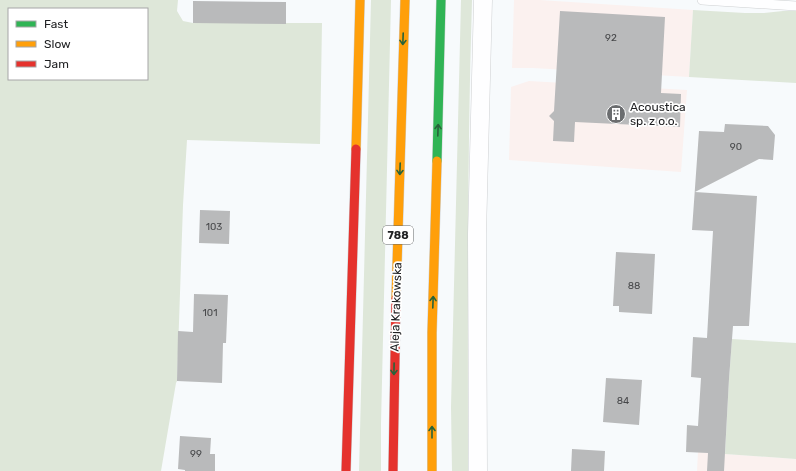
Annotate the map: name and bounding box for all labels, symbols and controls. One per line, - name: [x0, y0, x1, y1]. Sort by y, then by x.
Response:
- legend: [8, 8, 148, 80]
- text: Fast: [44, 17, 68, 31]
- one-way arrow: [400, 32, 407, 45]
- house number: 92: [605, 32, 617, 44]
- text: Slow: [44, 37, 71, 51]
- text: Jam: [44, 57, 69, 71]
- place label: Acoustica sp. z o.o.: [630, 100, 686, 128]
- building icon: Acoustica sp. z o.o.: [605, 103, 627, 125]
- one-way arrow: [434, 124, 441, 137]
- house number: 90: [730, 141, 742, 153]
- one-way arrow: [396, 162, 403, 175]
- house number: 103: [206, 221, 222, 233]
- road number: 788: [383, 226, 413, 244]
- street label: Aleja Krakowska: [387, 262, 405, 352]
- house number: 88: [628, 280, 640, 292]
- one-way arrow: [429, 296, 437, 309]
- house number: 101: [203, 307, 217, 319]
- one-way arrow: [390, 362, 398, 375]
- house number: 84: [617, 395, 629, 407]
- one-way arrow: [428, 426, 436, 439]
- house number: 99: [190, 448, 202, 460]

